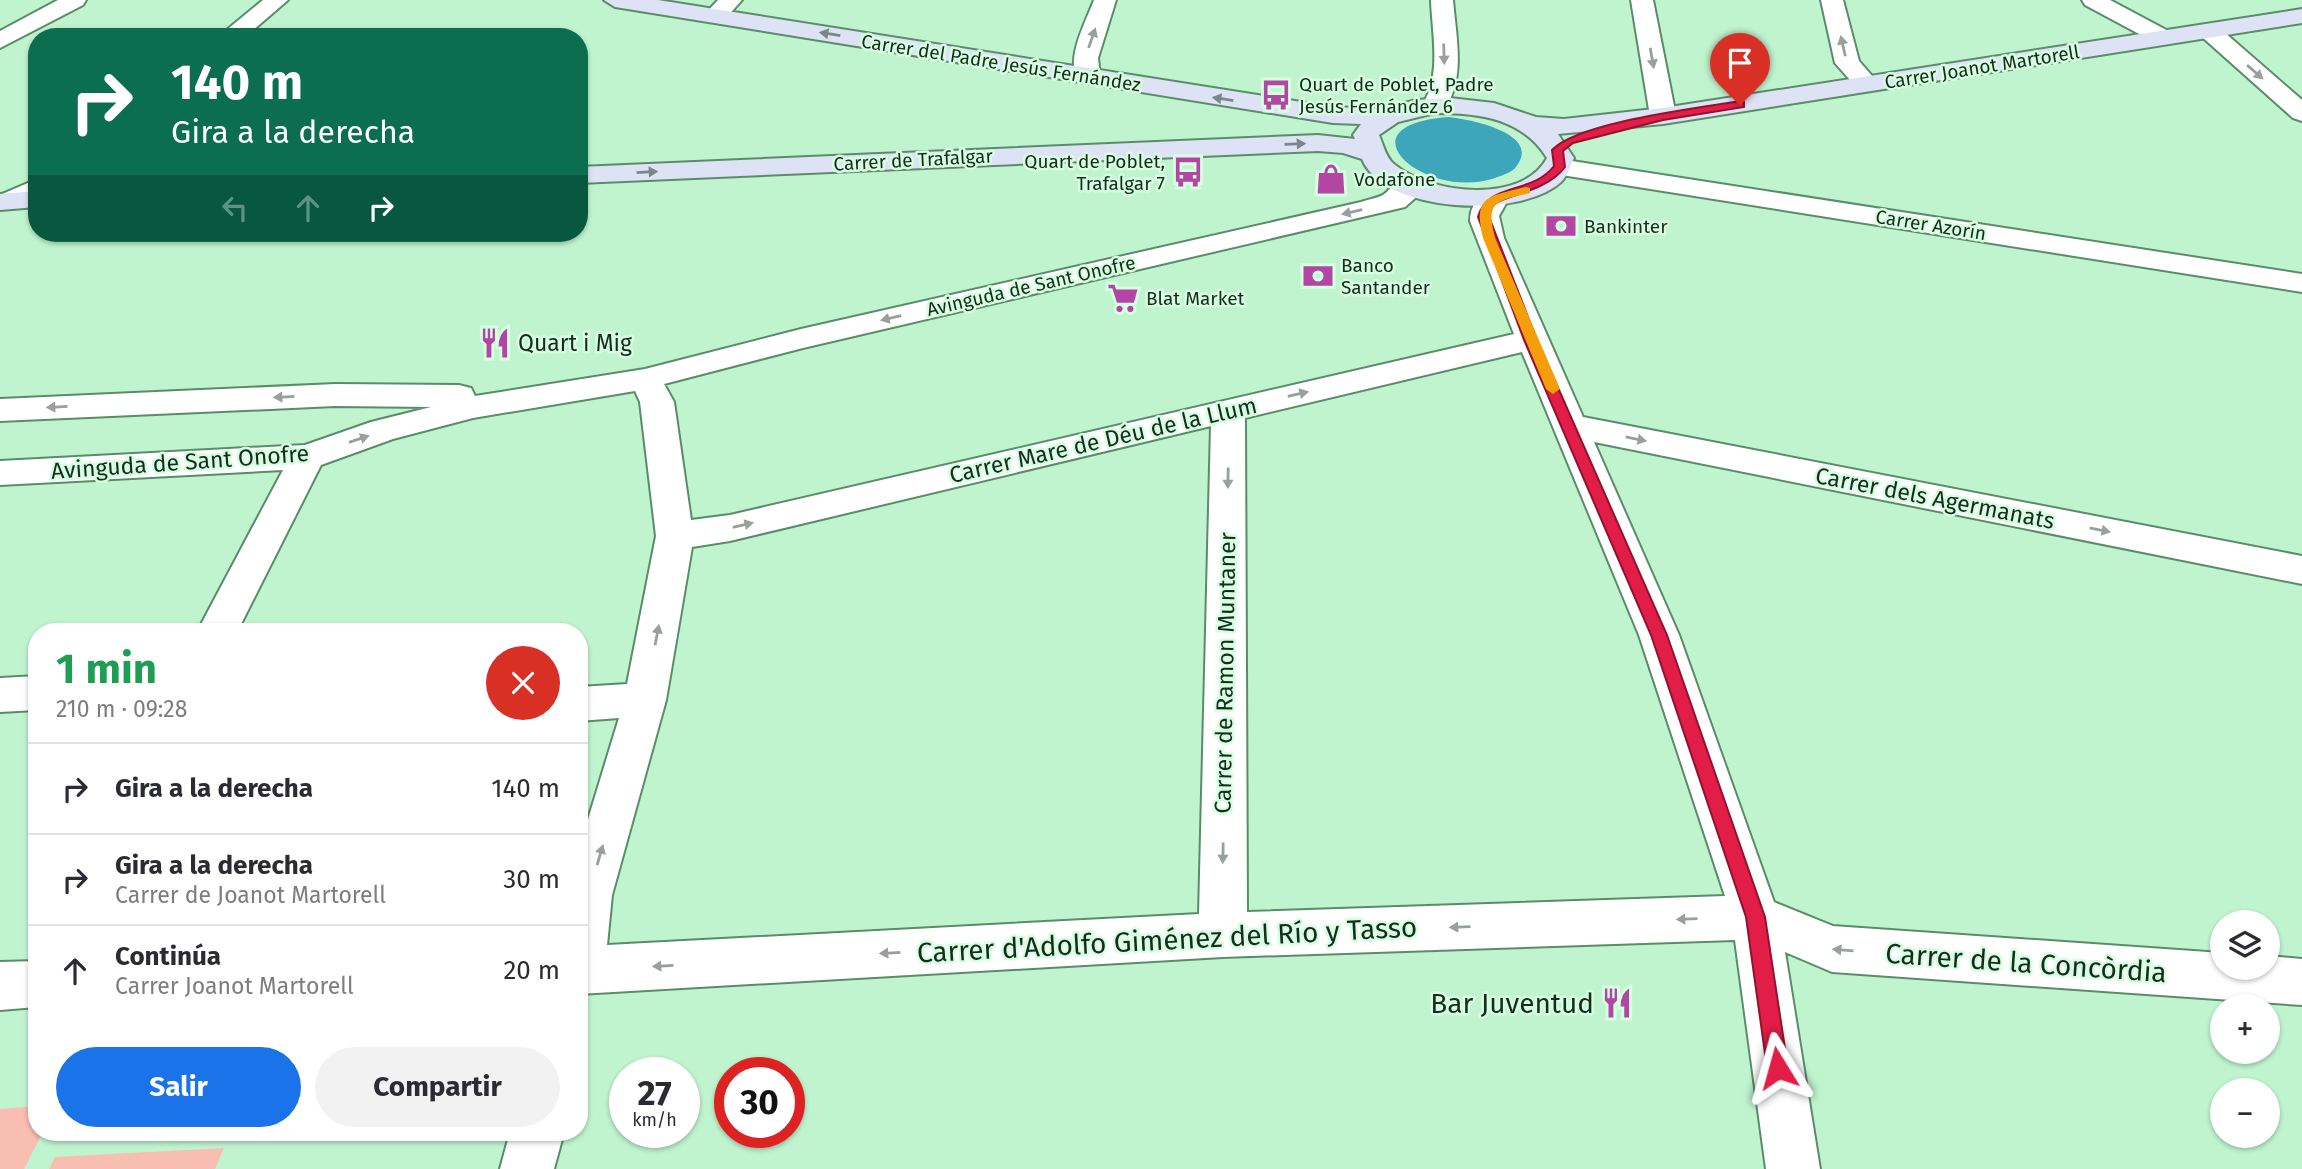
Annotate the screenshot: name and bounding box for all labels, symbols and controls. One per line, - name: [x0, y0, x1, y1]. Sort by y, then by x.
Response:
- one-way arrow: [819, 28, 841, 39]
- one-way arrow: [1087, 28, 1098, 49]
- street label: Carrer del Padre Jesús Fernández: [860, 30, 1142, 96]
- pin: [1710, 33, 1770, 105]
- one-way arrow: [1837, 35, 1848, 57]
- street label: Carrer Joanot Martorell: [1883, 40, 2082, 94]
- one-way arrow: [1438, 43, 1449, 65]
- icon: arrive: [1721, 44, 1759, 82]
- one-way arrow: [1647, 47, 1658, 69]
- text: 140 m: [171, 53, 303, 112]
- icon: right: [56, 56, 147, 147]
- one-way arrow: [2247, 64, 2264, 79]
- place label: Quart de Poblet, Padre Jesús Fernández 6: [1299, 73, 1494, 118]
- bus stop icon: Quart de Poblet, Padre Jesús Fernández 6: [1259, 78, 1293, 112]
- one-way arrow: [1212, 93, 1234, 104]
- text: Gira a la derecha: [171, 113, 415, 151]
- one-way arrow: [1284, 138, 1306, 149]
- street label: Carrer de Trafalgar: [833, 144, 994, 176]
- place label: Quart de Poblet, Trafalgar 7: [1024, 150, 1165, 195]
- bus stop icon: Quart de Poblet, Trafalgar 7: [1171, 155, 1205, 189]
- shop icon: Vodafone: [1314, 162, 1348, 196]
- one-way arrow: [637, 167, 659, 178]
- place label: Vodafone: [1354, 168, 1436, 191]
- icon: left: [216, 189, 254, 227]
- icon: ahead: [289, 189, 327, 227]
- icon: right: [362, 189, 400, 227]
- street label: Carrer Azorín: [1874, 205, 1988, 245]
- one-way arrow: [1341, 207, 1363, 218]
- bank icon: Bankinter: [1544, 209, 1578, 243]
- place label: Bankinter: [1584, 215, 1668, 238]
- street label: Avinguda de Sant Onofre: [924, 251, 1138, 321]
- place label: Banco Santander: [1341, 254, 1431, 299]
- bank icon: Banco Santander: [1301, 259, 1335, 293]
- supermarket icon: Blat Market: [1106, 281, 1140, 315]
- place label: Blat Market: [1146, 287, 1245, 310]
- one-way arrow: [880, 313, 902, 324]
- restaurant icon: Quart i Mig: [478, 326, 512, 360]
- place label: Quart i Mig: [518, 329, 632, 357]
- one-way arrow: [1287, 388, 1309, 399]
- one-way arrow: [273, 391, 295, 402]
- street label: Carrer Mare de Déu de la Llum: [946, 391, 1260, 489]
- one-way arrow: [46, 402, 68, 413]
- one-way arrow: [348, 433, 369, 444]
- one-way arrow: [1625, 434, 1647, 445]
- street label: Avinguda de Sant Onofre: [50, 439, 310, 485]
- street label: Carrer dels Agermanats: [1813, 461, 2057, 535]
- one-way arrow: [1222, 468, 1233, 490]
- one-way arrow: [732, 519, 754, 530]
- one-way arrow: [2089, 525, 2111, 536]
- street label: Carrer de Ramon Muntaner: [1209, 532, 1241, 814]
- one-way arrow: [652, 624, 663, 646]
- text: 1 min: [56, 644, 157, 694]
- button: close: [486, 646, 560, 720]
- text: 210 m · 09:28: [56, 695, 187, 723]
- icon: right: [56, 770, 94, 808]
- text: Gira a la derecha: [115, 773, 313, 804]
- text: 140 m: [491, 773, 560, 804]
- one-way arrow: [1218, 842, 1229, 864]
- one-way arrow: [596, 844, 606, 865]
- text: Gira a la derecha: [115, 850, 313, 881]
- icon: right: [56, 861, 94, 899]
- text: 30 m: [503, 864, 560, 895]
- text: Carrer de Joanot Martorell: [115, 881, 386, 909]
- street label: Carrer d'Adolfo Giménez del Río y Tasso: [916, 910, 1418, 970]
- map controls: [2210, 910, 2280, 1148]
- button: layers: [2210, 910, 2280, 980]
- one-way arrow: [1676, 914, 1698, 925]
- one-way arrow: [1449, 921, 1471, 933]
- street label: Carrer de la Concòrdia: [1884, 937, 2168, 989]
- text: Continúa: [115, 941, 221, 972]
- one-way arrow: [1832, 944, 1854, 955]
- one-way arrow: [879, 948, 901, 959]
- icon: ahead: [56, 952, 94, 990]
- text: 20 m: [503, 955, 560, 986]
- one-way arrow: [652, 960, 674, 971]
- text: Carrer Joanot Martorell: [115, 972, 354, 1000]
- restaurant icon: Bar Juventud: [1600, 986, 1634, 1020]
- place label: Bar Juventud: [1430, 987, 1594, 1020]
- button: +: [2210, 994, 2280, 1064]
- position arrow: [1741, 1031, 1815, 1105]
- button: Salir: [56, 1047, 301, 1127]
- button: Compartir: [315, 1047, 560, 1127]
- speed limit sign: 30: [714, 1057, 805, 1148]
- text: 27: [637, 1072, 672, 1114]
- button: −: [2210, 1078, 2280, 1148]
- text: km/h: [632, 1109, 677, 1131]

